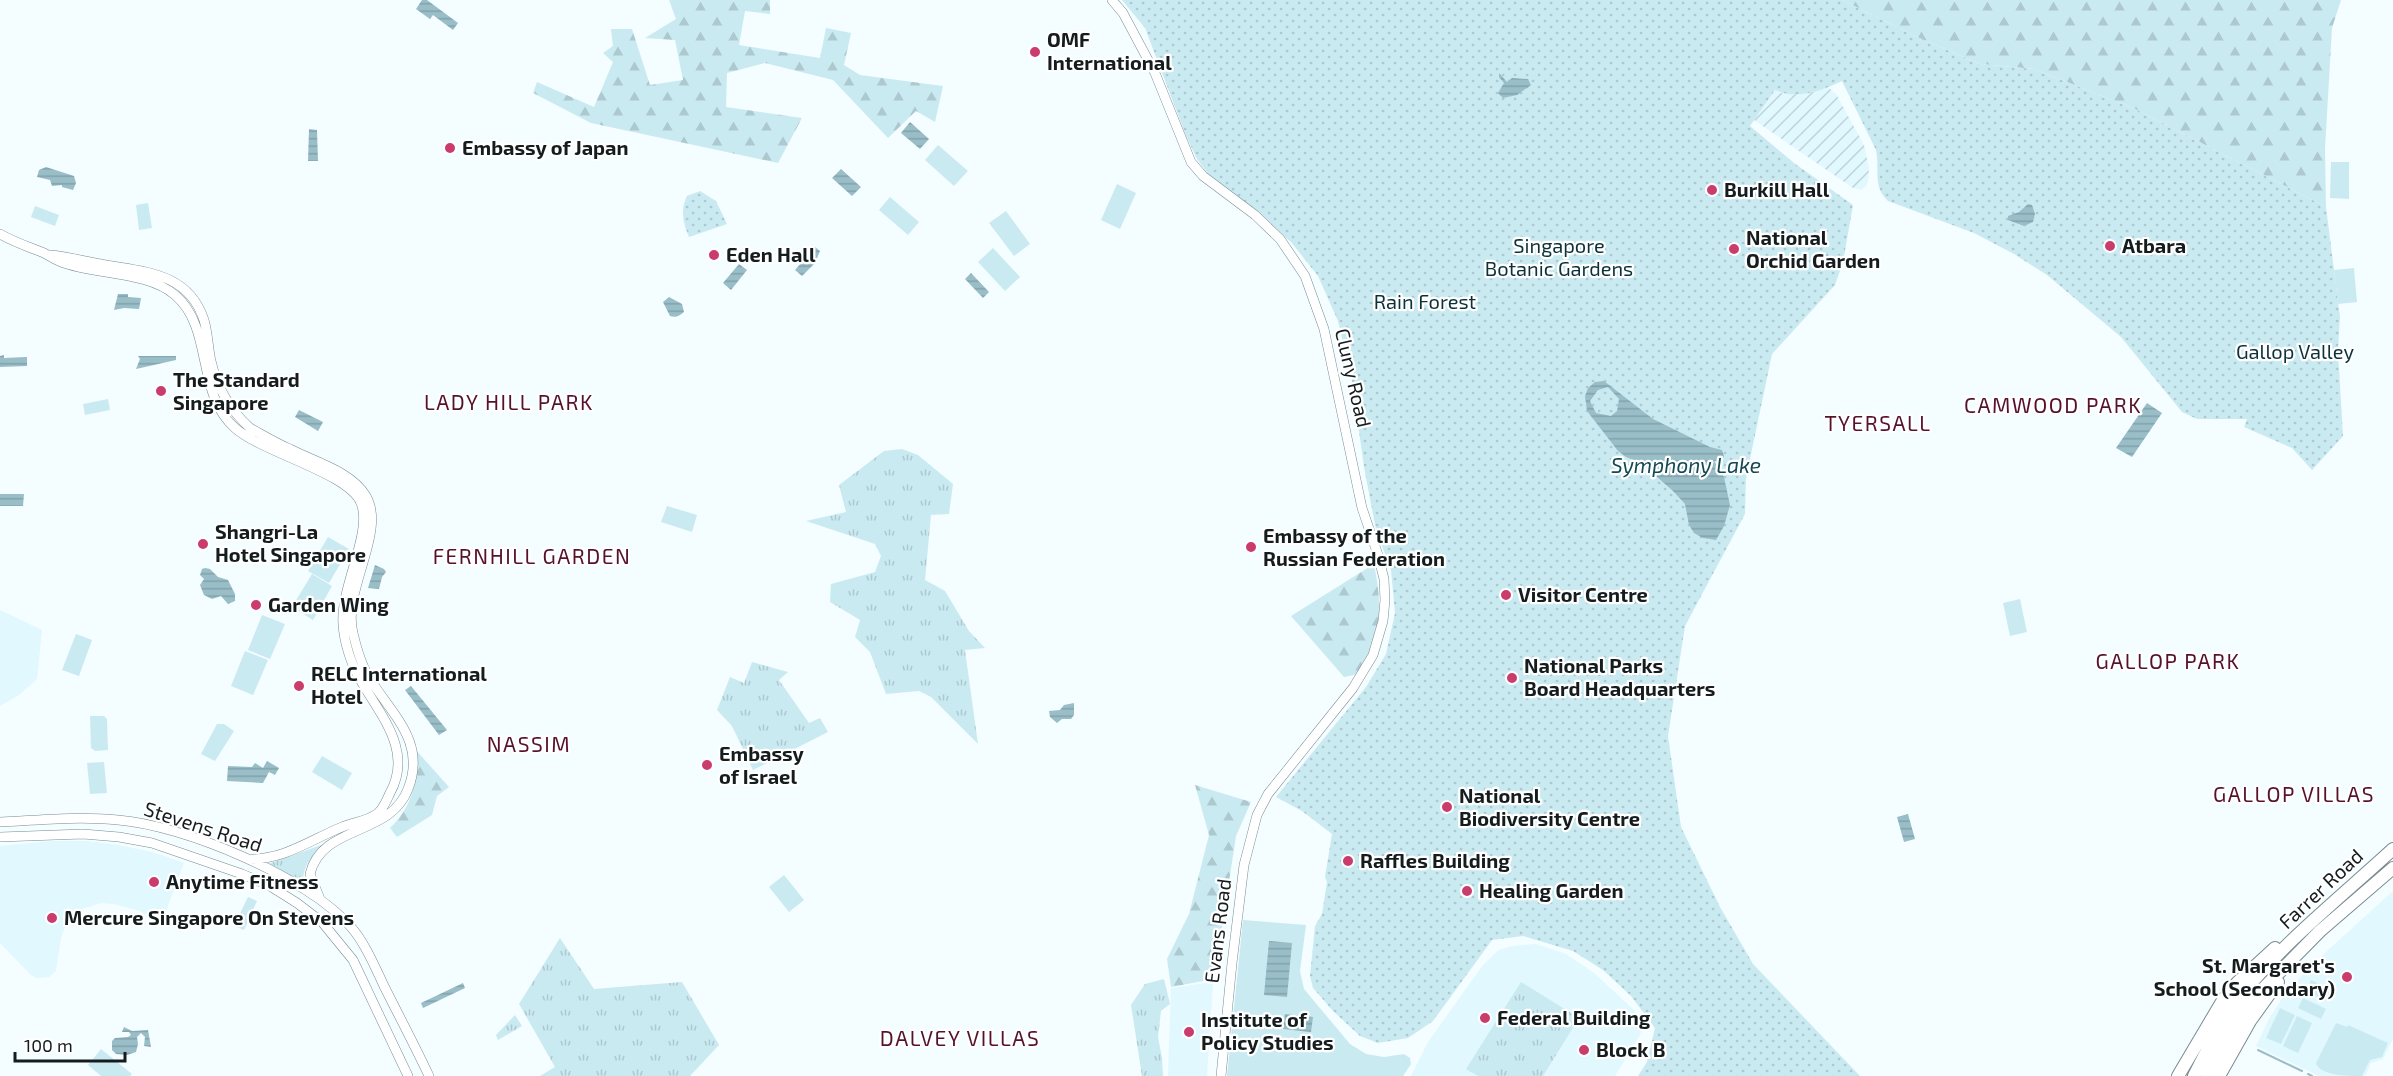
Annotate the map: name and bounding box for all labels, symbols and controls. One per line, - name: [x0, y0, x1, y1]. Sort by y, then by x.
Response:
- place label: OMF International: [1047, 27, 1172, 74]
- marker: OMF International: [1028, 45, 1042, 59]
- place label: Embassy of Japan: [462, 135, 628, 160]
- marker: Embassy of Japan: [443, 141, 457, 155]
- place label: Burkill Hall: [1724, 177, 1830, 201]
- marker: Burkill Hall: [1705, 183, 1719, 197]
- place label: National Orchid Garden: [1746, 225, 1880, 272]
- park label: Singapore Botanic Gardens: [1485, 233, 1633, 280]
- place label: Atbara: [2122, 233, 2186, 257]
- marker: Atbara: [2103, 239, 2117, 253]
- place label: Eden Hall: [726, 242, 816, 266]
- marker: National Orchid Garden: [1727, 242, 1741, 256]
- marker: Eden Hall: [707, 248, 721, 262]
- park label: Rain Forest: [1374, 289, 1477, 313]
- street label: Cluny Road: [1331, 326, 1377, 430]
- park label: Gallop Valley: [2236, 339, 2354, 363]
- place label: The Standard Singapore: [173, 367, 300, 414]
- marker: The Standard Singapore: [154, 384, 168, 398]
- district label: LADY HILL PARK: [424, 389, 594, 414]
- district label: CAMWOOD PARK: [1964, 392, 2142, 417]
- district label: TYERSALL: [1824, 410, 1932, 435]
- water label: Symphony Lake: [1611, 452, 1761, 478]
- place label: Shangri-La Hotel Singapore: [215, 519, 366, 566]
- place label: Embassy of the Russian Federation: [1263, 523, 1445, 570]
- marker: Shangri-La Hotel Singapore: [196, 537, 210, 551]
- marker: Embassy of the Russian Federation: [1244, 540, 1258, 554]
- district label: FERNHILL GARDEN: [433, 543, 631, 568]
- place label: Visitor Centre: [1518, 582, 1648, 606]
- marker: Visitor Centre: [1499, 588, 1513, 602]
- place label: Garden Wing: [268, 592, 389, 616]
- marker: Garden Wing: [249, 598, 263, 612]
- district label: GALLOP PARK: [2096, 648, 2240, 673]
- place label: National Parks Board Headquarters: [1524, 653, 1715, 700]
- place label: RELC International Hotel: [311, 661, 487, 708]
- marker: National Parks Board Headquarters: [1505, 671, 1519, 685]
- marker: RELC International Hotel: [292, 679, 306, 693]
- district label: NASSIM: [487, 731, 571, 756]
- place label: Embassy of Israel: [719, 741, 805, 788]
- marker: Embassy of Israel: [700, 758, 714, 772]
- district label: GALLOP VILLAS: [2213, 781, 2375, 806]
- place label: National Biodiversity Centre: [1459, 783, 1640, 831]
- street label: Stevens Road: [141, 796, 265, 856]
- marker: National Biodiversity Centre: [1440, 800, 1454, 814]
- street label: Farrer Road: [2273, 843, 2367, 933]
- place label: Raffles Building: [1360, 848, 1510, 872]
- marker: Raffles Building: [1341, 854, 1355, 868]
- place label: Anytime Fitness: [166, 869, 319, 894]
- marker: Anytime Fitness: [147, 875, 161, 889]
- street label: Evans Road: [1199, 877, 1235, 984]
- place label: Healing Garden: [1479, 878, 1624, 902]
- marker: Healing Garden: [1460, 884, 1474, 898]
- place label: Mercure Singapore On Stevens: [64, 905, 354, 929]
- marker: Mercure Singapore On Stevens: [45, 911, 59, 925]
- place label: St. Margaret's School (Secondary): [2154, 953, 2335, 1001]
- marker: St. Margaret's School (Secondary): [2340, 970, 2354, 984]
- place label: Federal Building: [1497, 1005, 1651, 1029]
- place label: Institute of Policy Studies: [1201, 1007, 1334, 1055]
- marker: Federal Building: [1478, 1011, 1492, 1025]
- scale bar: [15, 1025, 124, 1063]
- district label: DALVEY VILLAS: [880, 1025, 1040, 1050]
- marker: Institute of Policy Studies: [1182, 1025, 1196, 1039]
- text: 100 m: [24, 1034, 73, 1056]
- place label: Block B: [1596, 1037, 1666, 1061]
- marker: Block B: [1577, 1043, 1591, 1057]

